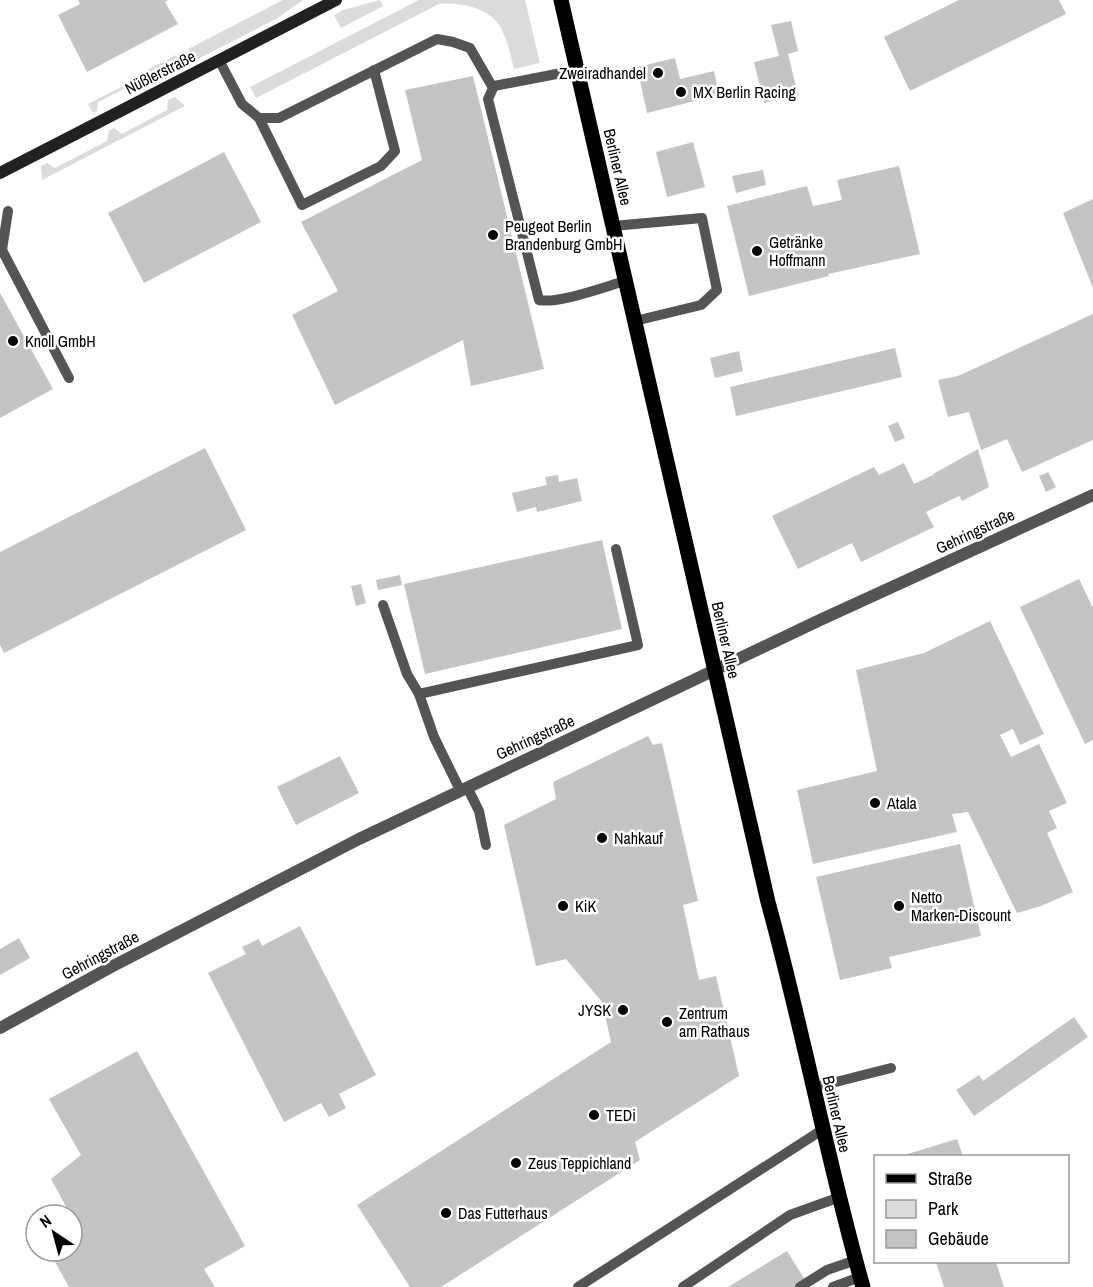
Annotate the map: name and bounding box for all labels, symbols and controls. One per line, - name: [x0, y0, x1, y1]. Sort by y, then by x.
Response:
- street label: Nüßlerstraße: [121, 45, 199, 99]
- place label: Zweiradhandel: [559, 62, 646, 84]
- marker: Zweiradhandel: [651, 66, 665, 80]
- place label: MX Berlin Racing: [693, 81, 797, 103]
- marker: MX Berlin Racing: [674, 85, 688, 99]
- street label: Berliner Allee: [599, 127, 637, 207]
- place label: Peugeot Berlin Brandenburg GmbH: [505, 215, 622, 255]
- marker: Peugeot Berlin Brandenburg GmbH: [486, 228, 500, 242]
- place label: Getränke Hoffmann: [769, 231, 826, 271]
- marker: Getränke Hoffmann: [750, 244, 764, 258]
- place label: Knoll GmbH: [25, 330, 96, 352]
- marker: Knoll GmbH: [6, 334, 20, 348]
- street label: Gehringstraße: [932, 503, 1018, 559]
- street label: Berliner Allee: [707, 600, 745, 680]
- street label: Gehringstraße: [492, 709, 578, 765]
- place label: Atala: [886, 792, 918, 814]
- marker: Atala: [868, 796, 882, 810]
- place label: Nahkauf: [614, 827, 663, 849]
- marker: Nahkauf: [595, 831, 609, 845]
- place label: Netto Marken-Discount: [911, 886, 1011, 926]
- place label: KiK: [575, 895, 596, 917]
- marker: KiK: [556, 899, 570, 913]
- marker: Netto Marken-Discount: [892, 899, 906, 913]
- street label: Gehringstraße: [57, 925, 143, 985]
- place label: JYSK: [578, 999, 611, 1021]
- place label: Zentrum am Rathaus: [679, 1002, 750, 1042]
- marker: JYSK: [616, 1003, 630, 1017]
- marker: Zentrum am Rathaus: [660, 1015, 674, 1029]
- street label: Berliner Allee: [818, 1074, 856, 1154]
- place label: TEDi: [606, 1104, 636, 1126]
- marker: TEDi: [587, 1108, 601, 1122]
- place label: Zeus Teppichland: [528, 1152, 631, 1174]
- legend: [874, 1155, 1069, 1263]
- marker: Zeus Teppichland: [509, 1156, 523, 1170]
- text: Straße: [928, 1166, 972, 1191]
- text: Park: [928, 1196, 959, 1221]
- place label: Das Futterhaus: [458, 1202, 548, 1224]
- north arrow: [24, 1203, 84, 1263]
- marker: Das Futterhaus: [439, 1206, 453, 1220]
- text: N: [35, 1209, 55, 1233]
- text: Gebäude: [928, 1226, 989, 1251]

